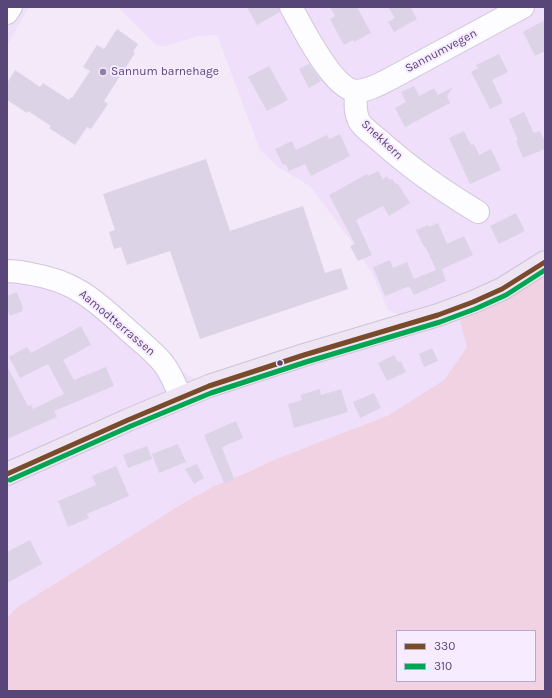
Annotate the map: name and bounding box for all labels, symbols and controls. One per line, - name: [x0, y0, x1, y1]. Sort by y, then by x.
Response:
- street label: Sannumvegen: [403, 26, 479, 76]
- place label: Sannum barnehage: [111, 65, 219, 79]
- marker: Sannum barnehage: [98, 67, 108, 77]
- street label: Snekkern: [358, 117, 406, 163]
- street label: Aamodtterrassen: [76, 287, 158, 359]
- unlabelled marker: [275, 358, 285, 368]
- legend: [396, 630, 536, 682]
- text: 330: [434, 639, 455, 653]
- text: 310: [434, 659, 452, 673]

